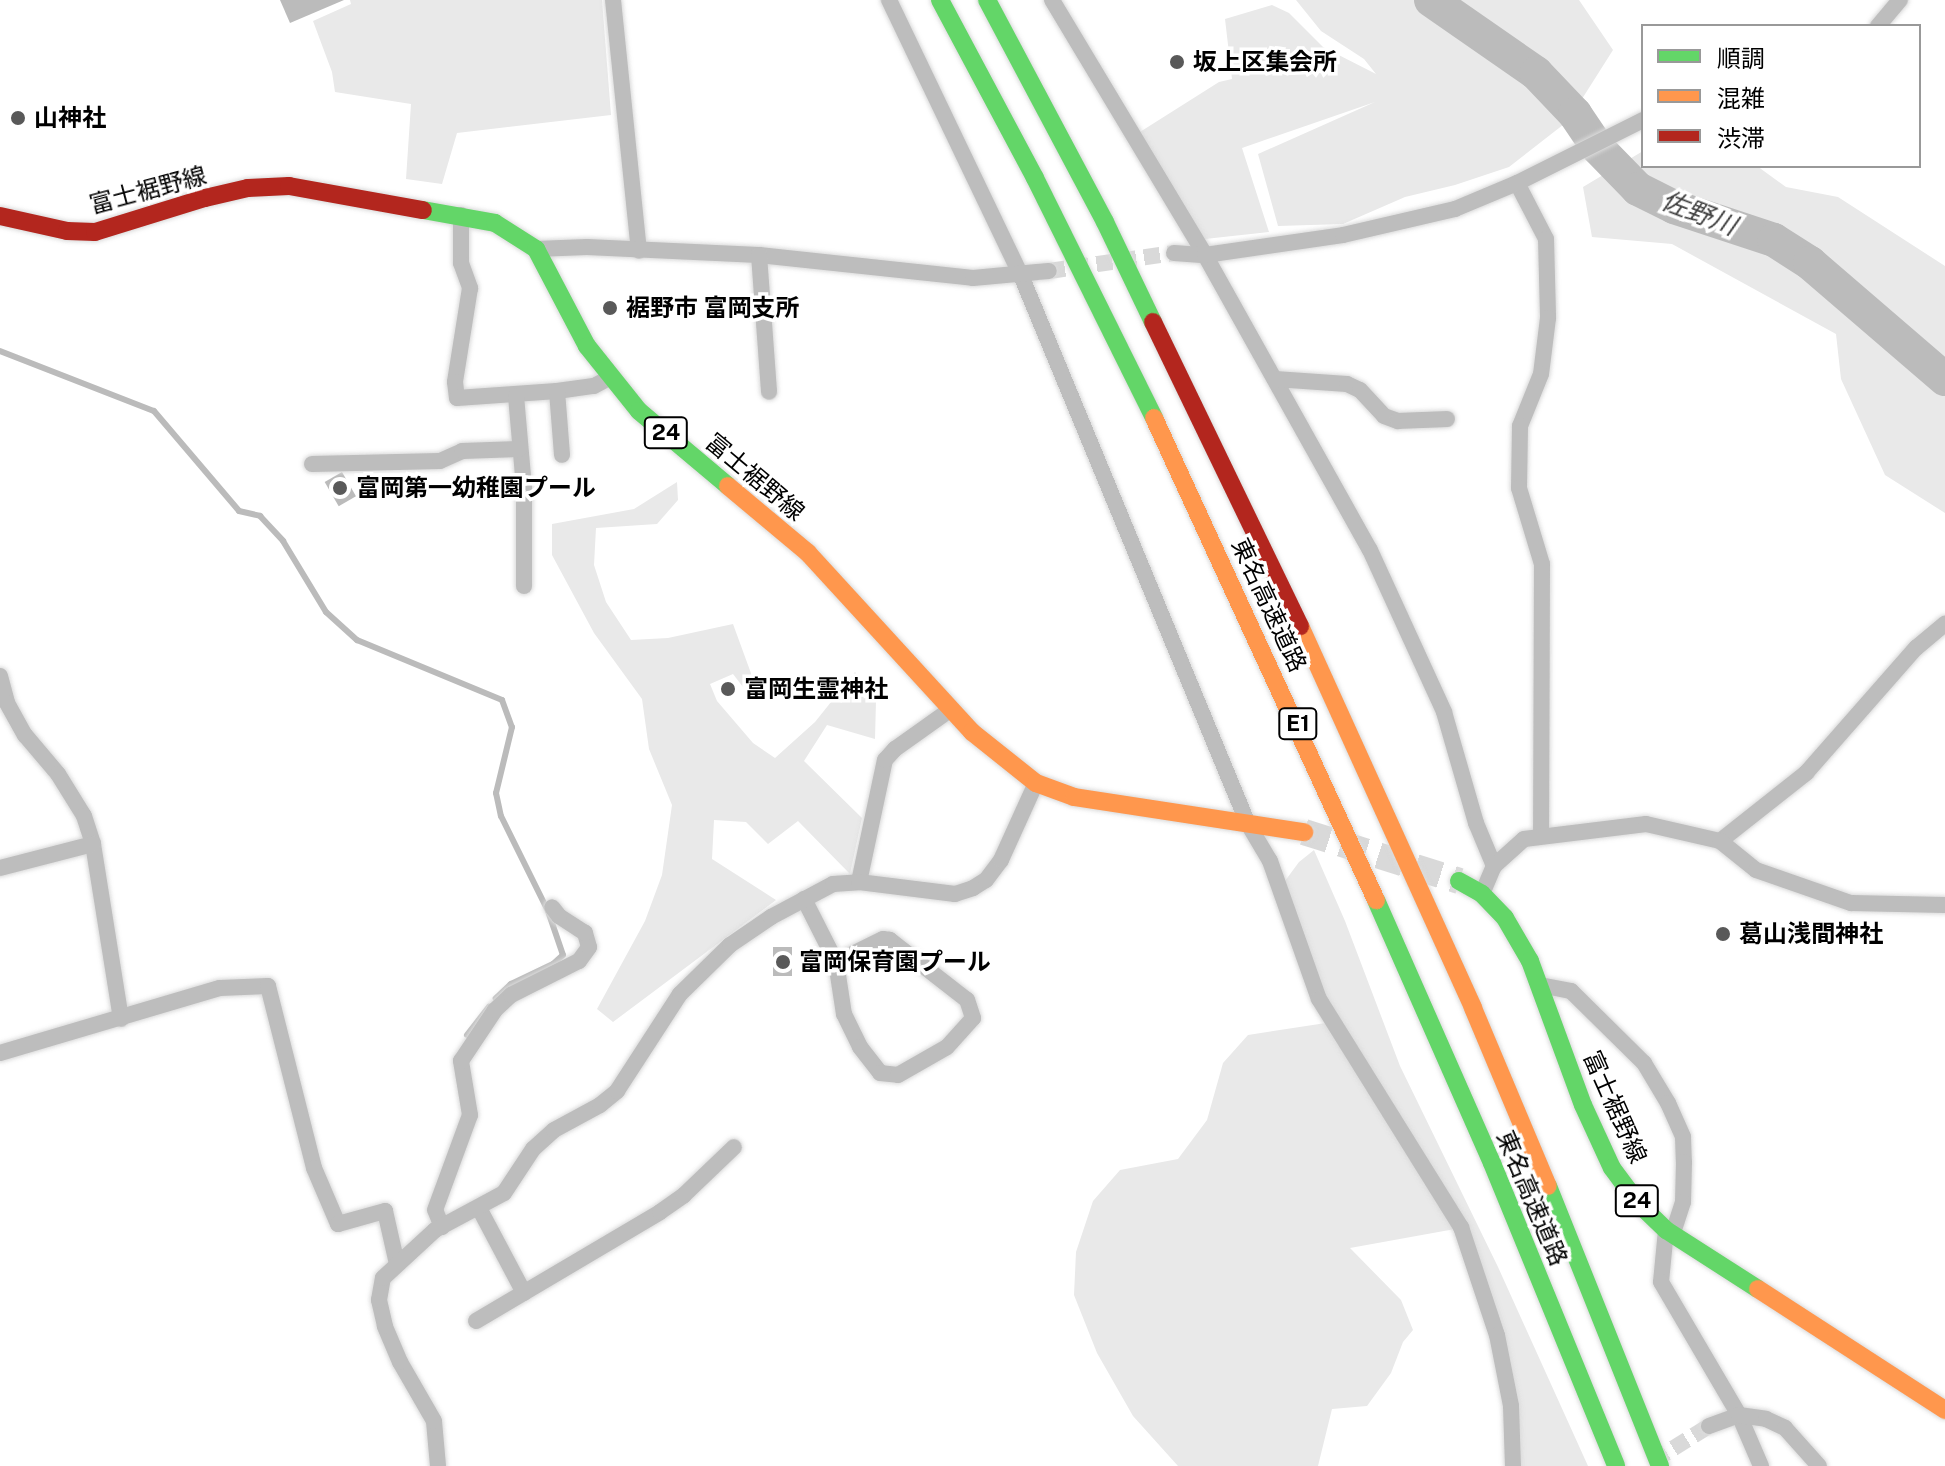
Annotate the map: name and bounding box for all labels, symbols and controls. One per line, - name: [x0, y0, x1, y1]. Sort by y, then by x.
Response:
- legend: [1641, 24, 1921, 168]
- text: 順調: [1717, 44, 1765, 72]
- place label: 坂上区集会所: [1193, 48, 1337, 76]
- marker: 坂上区集会所: [1168, 53, 1186, 71]
- text: 混雑: [1717, 84, 1765, 112]
- place label: 山神社: [34, 104, 106, 132]
- marker: 山神社: [9, 109, 27, 127]
- text: 渋滞: [1717, 124, 1765, 152]
- street label: 富士裾野線: [86, 161, 210, 219]
- water label: 佐野川: [1657, 184, 1741, 242]
- place label: 裾野市 富岡支所: [626, 294, 799, 322]
- marker: 裾野市 富岡支所: [601, 299, 619, 317]
- road number: 24: [642, 415, 690, 451]
- street label: 富士裾野線: [700, 427, 810, 527]
- place label: 富岡第一幼稚園プール: [356, 474, 596, 502]
- marker: 富岡第一幼稚園プール: [331, 479, 349, 497]
- street label: 東名高速道路: [1226, 534, 1312, 676]
- place label: 富岡生霊神社: [744, 675, 888, 703]
- marker: 富岡生霊神社: [719, 680, 737, 698]
- road number: E1: [1278, 706, 1318, 742]
- place label: 葛山浅間神社: [1739, 920, 1883, 948]
- marker: 葛山浅間神社: [1714, 925, 1732, 943]
- place label: 富岡保育園プール: [799, 948, 991, 976]
- marker: 富岡保育園プール: [774, 953, 792, 971]
- street label: 富士裾野線: [1577, 1046, 1653, 1168]
- street label: 東名高速道路: [1491, 1126, 1573, 1270]
- road number: 24: [1613, 1183, 1661, 1219]

